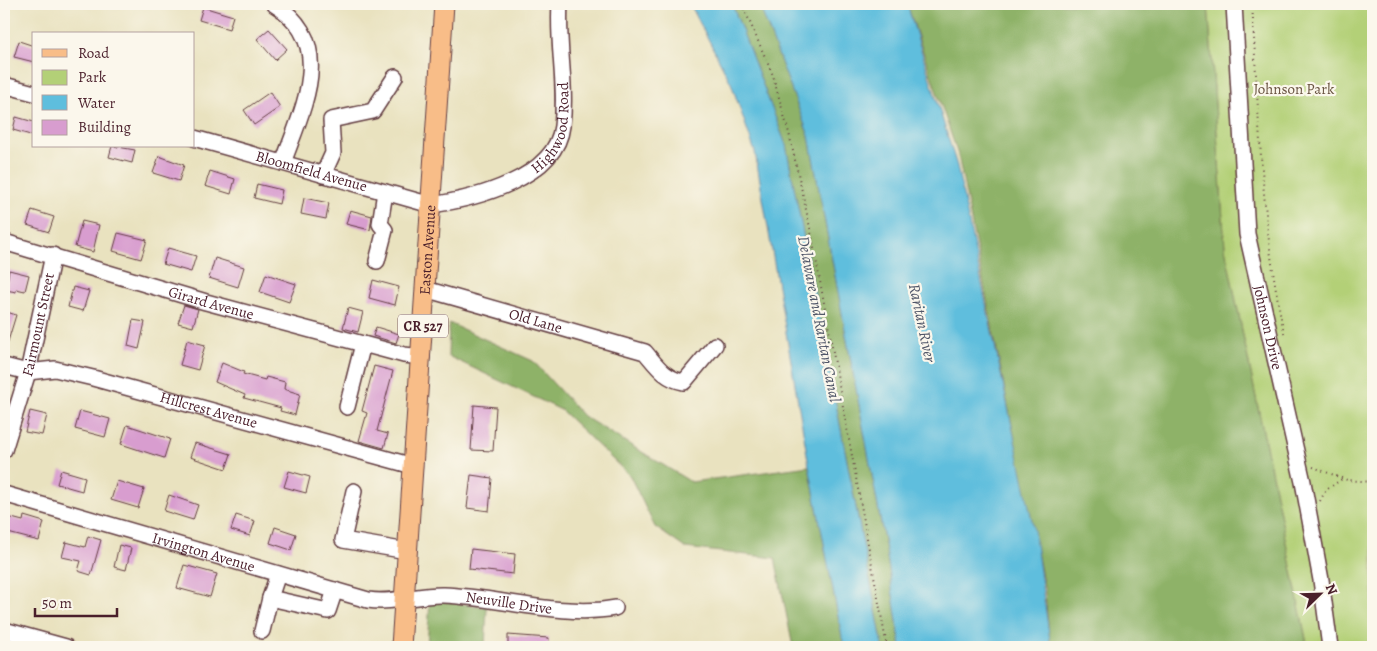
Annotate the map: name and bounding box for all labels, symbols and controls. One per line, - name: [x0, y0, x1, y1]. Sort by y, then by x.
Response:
- legend: [32, 32, 195, 148]
- text: Road: [78, 43, 110, 63]
- text: Park: [78, 67, 107, 87]
- park label: Johnson Park: [1254, 79, 1335, 99]
- street label: Highwood Road: [527, 81, 573, 178]
- text: Water: [77, 93, 115, 113]
- text: Building: [78, 117, 131, 137]
- street label: Bloomfield Avenue: [253, 146, 370, 197]
- street label: Easton Avenue: [415, 204, 441, 295]
- water label: Delaware and Raritan Canal: [792, 234, 846, 404]
- street label: Fairmount Street: [17, 271, 59, 379]
- street label: Girard Avenue: [166, 281, 256, 324]
- water label: Raritan River: [903, 282, 941, 365]
- street label: Johnson Drive: [1249, 283, 1287, 372]
- street label: Old Lane: [507, 304, 565, 338]
- road number: CR 527: [398, 314, 448, 338]
- street label: Hillcrest Avenue: [158, 387, 260, 433]
- street label: Irvington Avenue: [150, 528, 258, 577]
- north arrow: [1294, 568, 1344, 618]
- text: N: [1321, 581, 1342, 598]
- scale bar: [35, 586, 118, 618]
- street label: Neuville Drive: [465, 587, 554, 619]
- text: 50 m: [42, 593, 72, 613]

